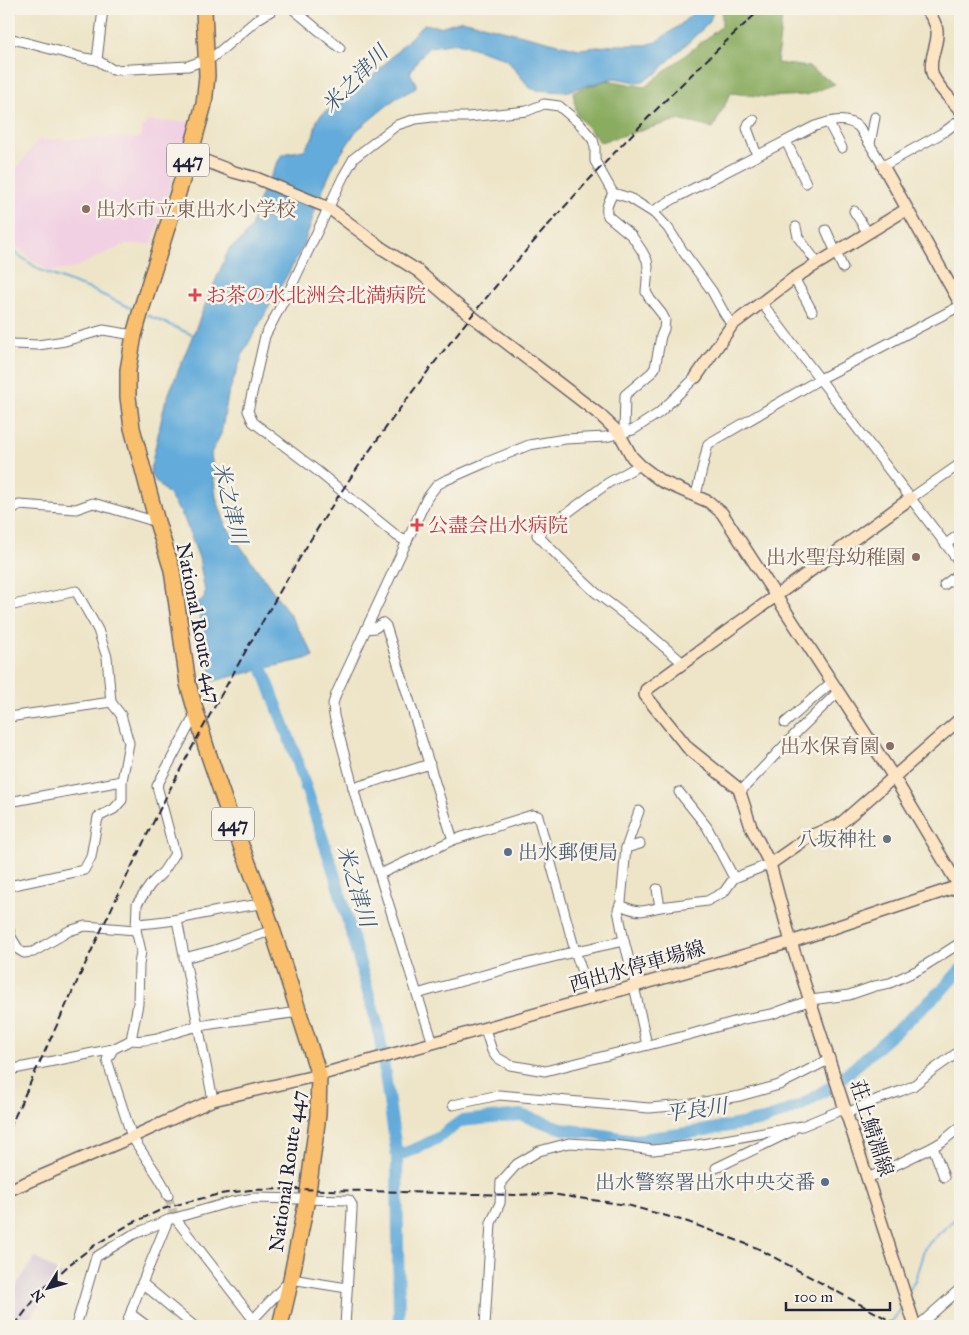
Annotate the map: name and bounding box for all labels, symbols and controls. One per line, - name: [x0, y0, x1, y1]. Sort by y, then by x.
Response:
- water label: 米之津川: [316, 38, 395, 118]
- road number: 447: [167, 144, 209, 176]
- place label: 出水市立東出水小学校: [96, 197, 296, 221]
- marker: 出水市立東出水小学校: [80, 203, 92, 215]
- place label: お茶の水北洲会北満病院: [206, 283, 426, 307]
- marker: お茶の水北洲会北満病院: [188, 288, 202, 302]
- water label: 米之津川: [207, 459, 253, 549]
- place label: 公盡会出水病院: [428, 513, 568, 537]
- marker: 公盡会出水病院: [410, 518, 424, 532]
- street label: National Route 447: [172, 541, 226, 705]
- place label: 出水聖母幼稚園: [766, 545, 906, 569]
- marker: 出水聖母幼稚園: [910, 551, 922, 563]
- place label: 出水保育園: [780, 734, 880, 758]
- marker: 出水保育園: [884, 740, 896, 752]
- road number: 447: [212, 808, 254, 841]
- place label: 八坂神社: [797, 827, 877, 851]
- marker: 八坂神社: [881, 833, 893, 845]
- place label: 出水郵便局: [518, 840, 618, 864]
- water label: 米之津川: [331, 842, 381, 932]
- marker: 出水郵便局: [502, 846, 514, 858]
- street label: 西出水停車場線: [566, 935, 708, 997]
- street label: 荘上鯖淵線: [845, 1077, 899, 1179]
- street label: National Route 447: [264, 1089, 310, 1253]
- water label: 平良川: [663, 1092, 731, 1127]
- place label: 出水警察署出水中央交番: [595, 1170, 815, 1194]
- marker: 出水警察署出水中央交番: [819, 1176, 831, 1188]
- north arrow: [22, 1262, 72, 1312]
- scale bar: [786, 1280, 890, 1312]
- text: N: [28, 1286, 48, 1305]
- text: 100 m: [794, 1288, 834, 1306]

